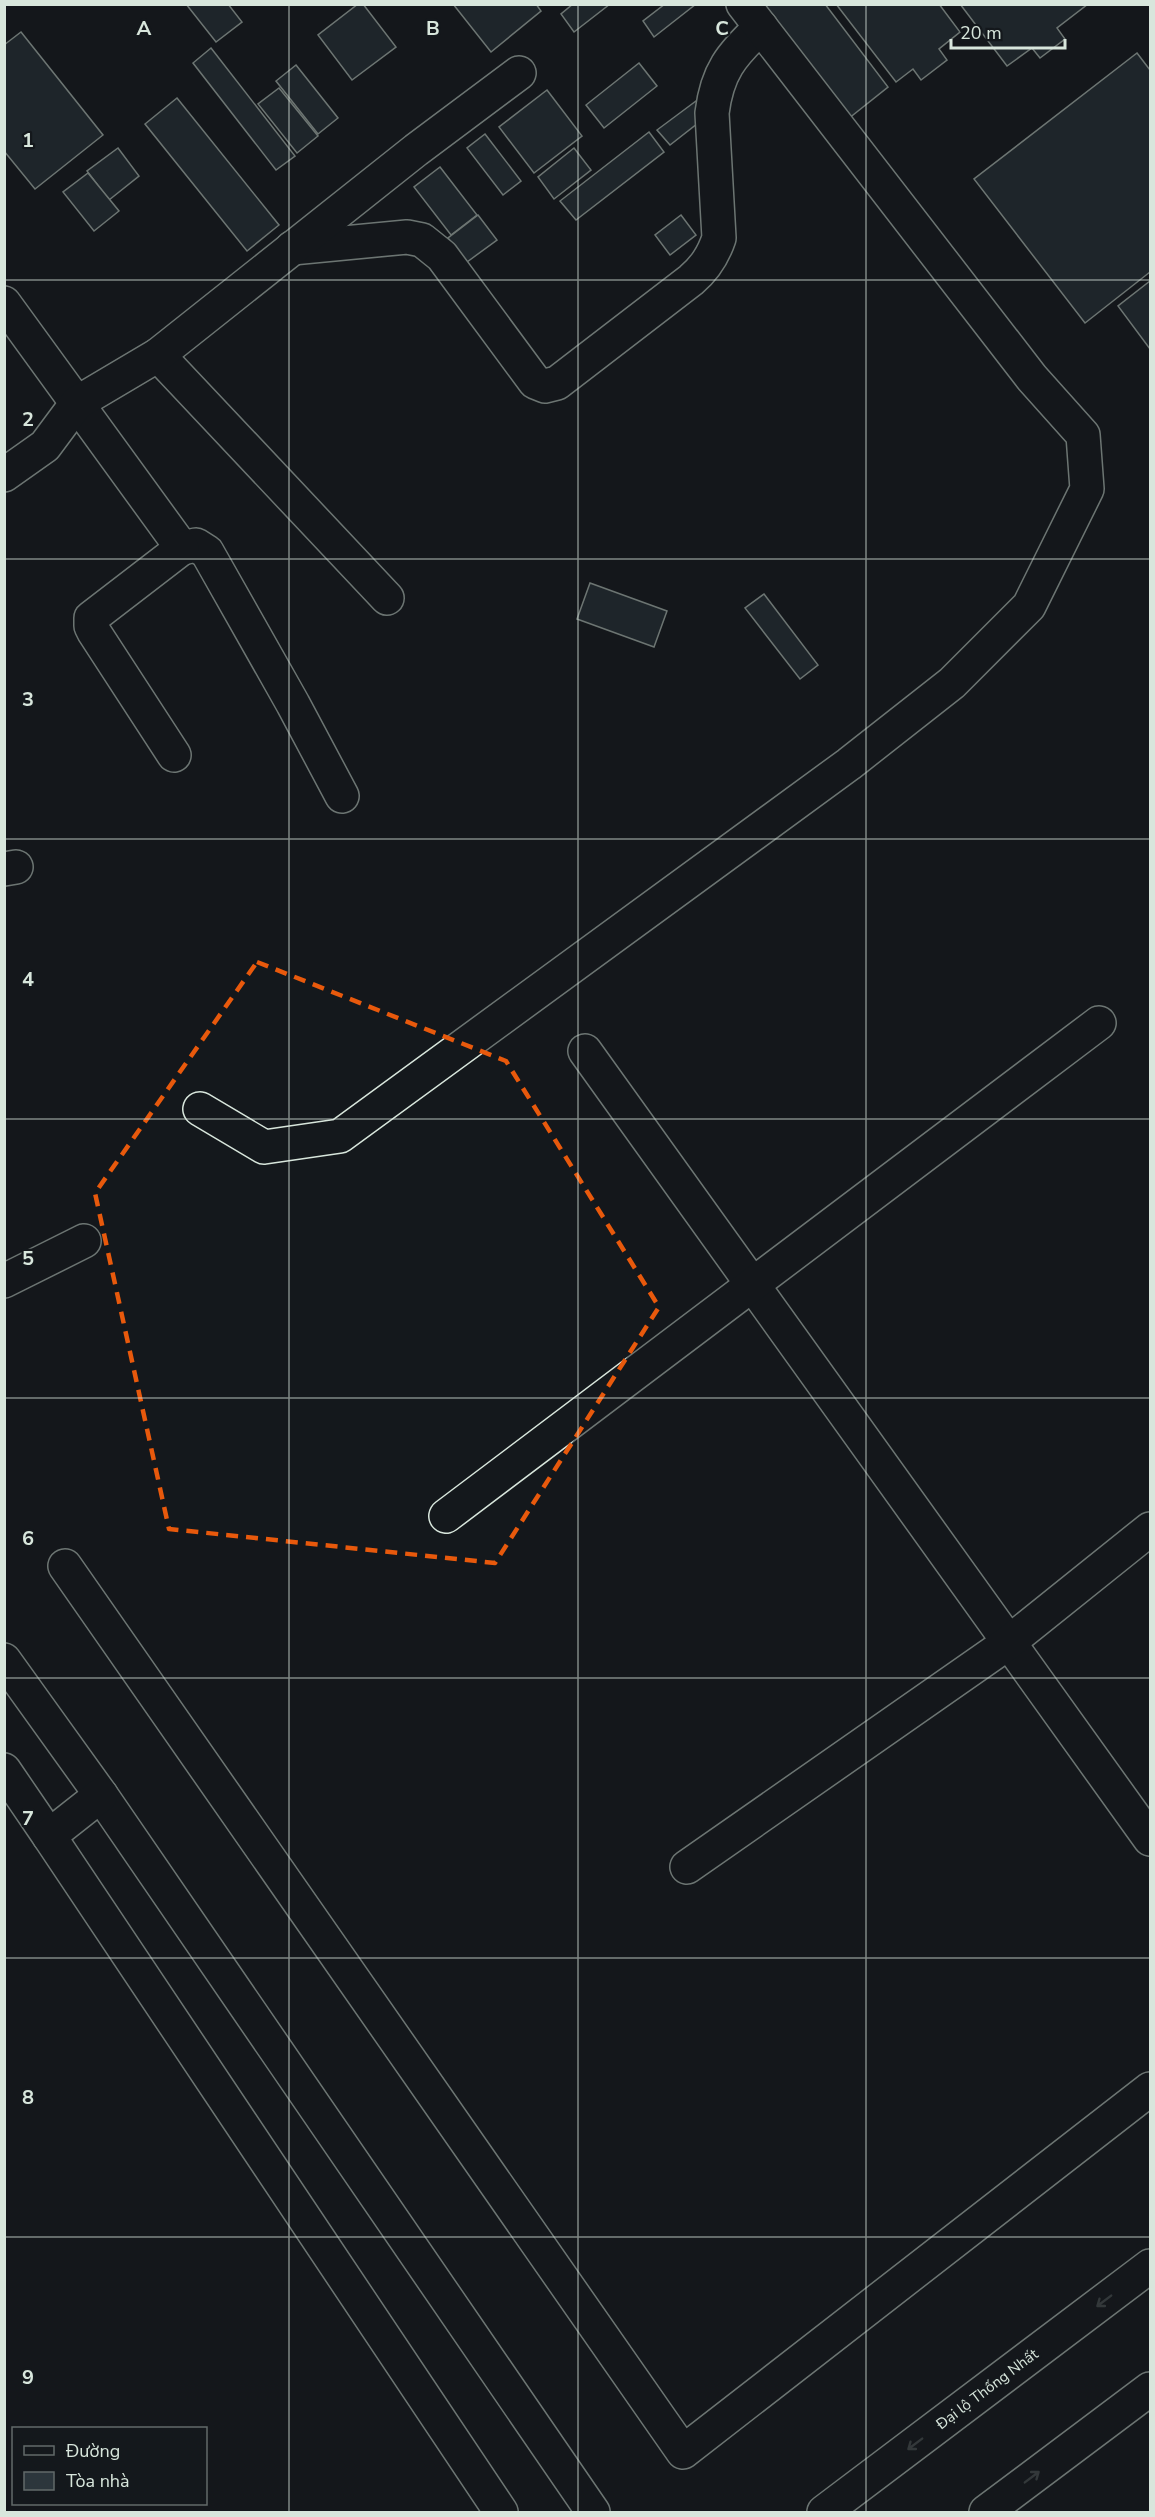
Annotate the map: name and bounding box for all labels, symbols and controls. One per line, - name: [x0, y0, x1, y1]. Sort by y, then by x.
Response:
- scale bar: [951, 12, 1065, 50]
- text: A: [137, 15, 152, 42]
- text: B: [426, 15, 440, 42]
- text: C: [715, 15, 729, 42]
- text: 20 m: [960, 21, 1002, 45]
- text: 1: [22, 127, 34, 154]
- text: 2: [22, 406, 34, 433]
- text: 3: [22, 686, 34, 713]
- text: 4: [22, 966, 34, 993]
- text: 5: [22, 1245, 34, 1272]
- text: 6: [22, 1525, 34, 1552]
- text: 7: [22, 1805, 34, 1832]
- text: 8: [22, 2084, 34, 2111]
- one-way arrow: [1096, 2295, 1112, 2308]
- street label: Đại lộ Thống Nhất: [931, 2344, 1043, 2435]
- text: 9: [22, 2364, 34, 2391]
- legend: [12, 2427, 207, 2505]
- one-way arrow: [907, 2438, 923, 2451]
- text: Đường: [65, 2439, 120, 2463]
- text: Tòa nhà: [66, 2469, 130, 2493]
- one-way arrow: [1024, 2471, 1040, 2484]

